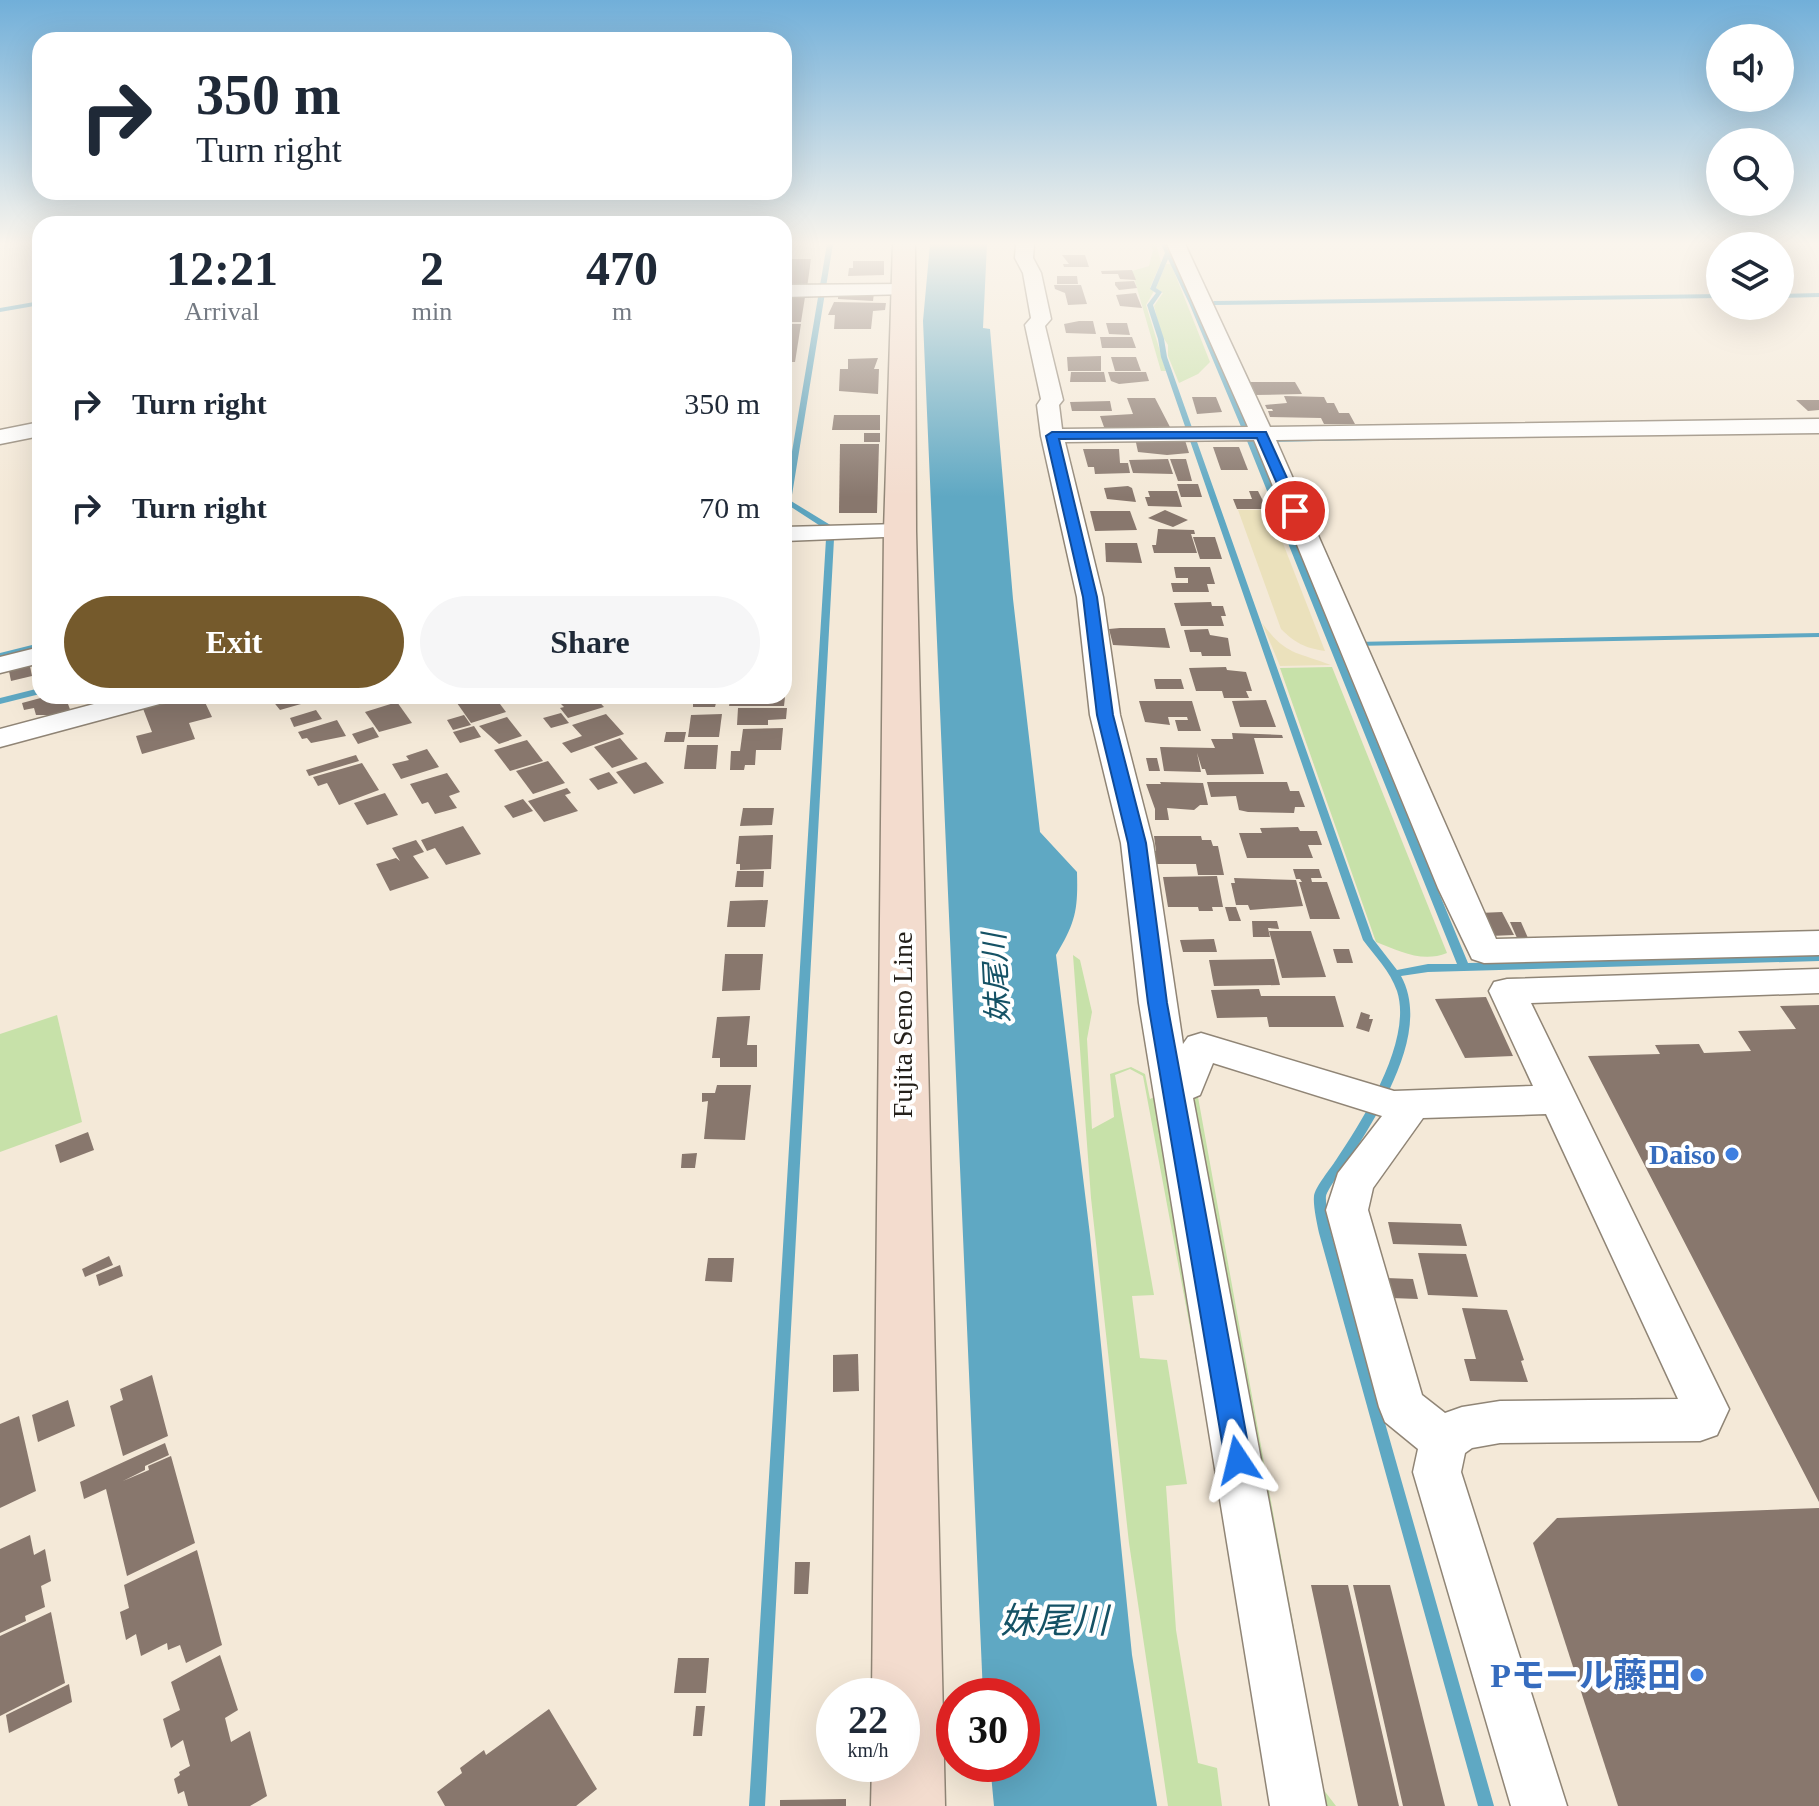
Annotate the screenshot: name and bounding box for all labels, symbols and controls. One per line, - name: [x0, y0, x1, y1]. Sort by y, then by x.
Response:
- map controls: [1706, 24, 1794, 320]
- button: sound: [1706, 24, 1794, 112]
- icon: right: [64, 64, 168, 168]
- text: 350 m: [196, 64, 341, 126]
- button: search: [1706, 128, 1794, 216]
- text: Turn right: [196, 130, 342, 170]
- button: layers: [1706, 232, 1794, 320]
- text: 12:21: [166, 242, 278, 295]
- text: 2: [420, 242, 444, 295]
- text: 470: [586, 242, 658, 295]
- text: Arrival: [184, 297, 259, 326]
- text: min: [412, 297, 452, 326]
- text: m: [612, 297, 632, 326]
- icon: right: [64, 382, 108, 426]
- text: Turn right: [132, 387, 267, 420]
- text: 350 m: [684, 387, 760, 420]
- pin: [1261, 477, 1329, 545]
- icon: right: [64, 486, 108, 530]
- icon: arrive: [1273, 489, 1317, 533]
- text: Turn right: [132, 491, 267, 524]
- text: 70 m: [699, 491, 760, 524]
- button: Exit: [64, 596, 404, 688]
- button: Share: [420, 596, 760, 688]
- water label: 妹尾川: [977, 929, 1015, 1024]
- street label: Fujita Seno Line: [887, 932, 918, 1118]
- place label: Daiso: [1649, 1139, 1716, 1170]
- marker: Daiso: [1723, 1145, 1741, 1163]
- position arrow: [1196, 1418, 1280, 1502]
- water label: 妹尾川: [1000, 1601, 1112, 1641]
- place label: Pモール藤田: [1490, 1657, 1681, 1694]
- marker: Pモール藤田: [1688, 1666, 1706, 1684]
- speed limit sign: 30: [936, 1678, 1040, 1782]
- text: 22: [848, 1697, 888, 1742]
- text: km/h: [847, 1739, 889, 1761]

